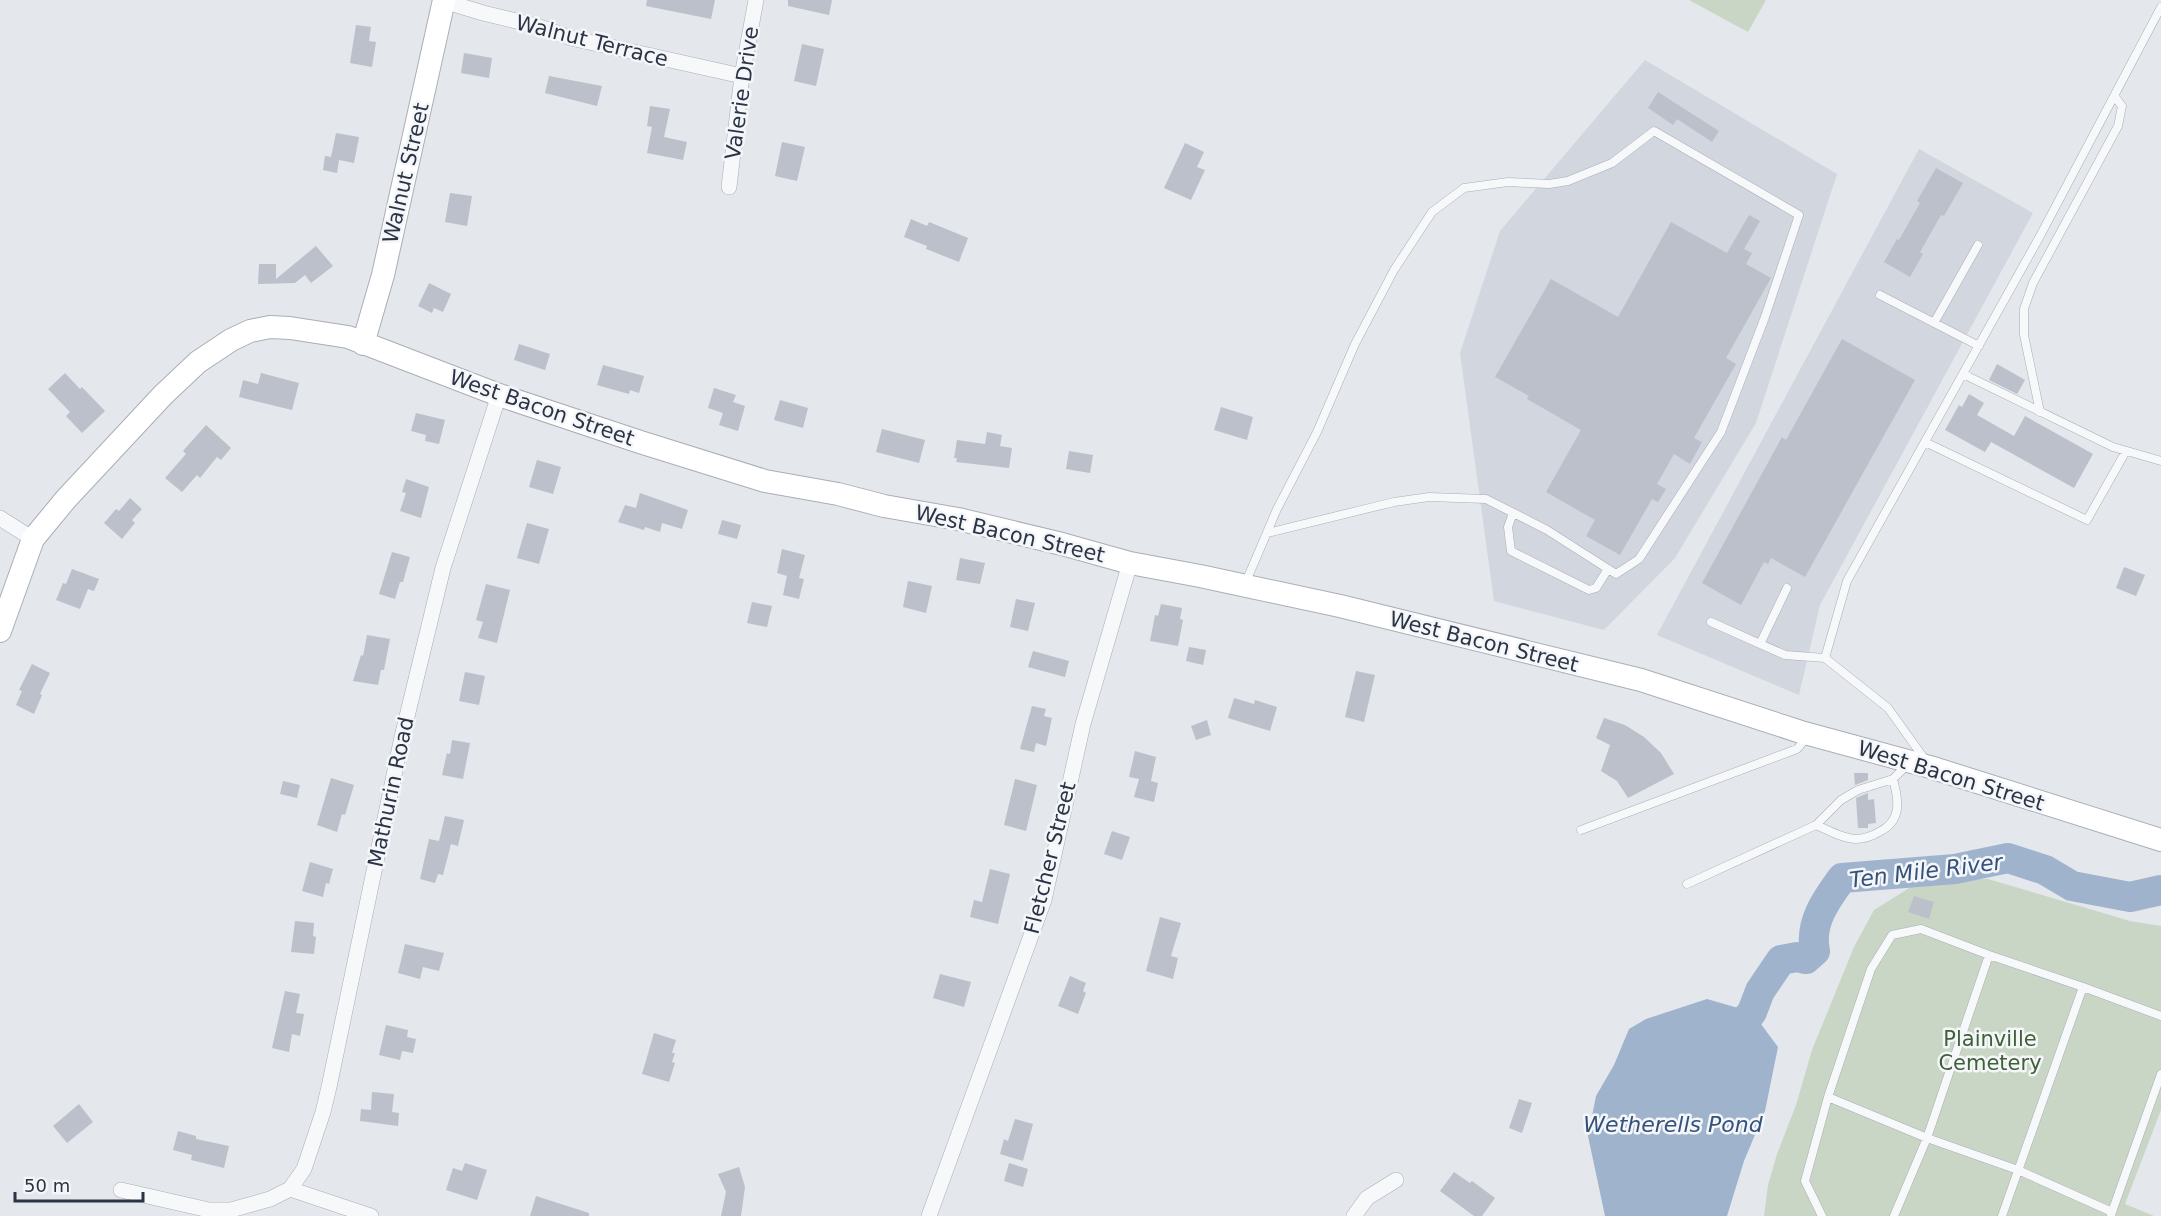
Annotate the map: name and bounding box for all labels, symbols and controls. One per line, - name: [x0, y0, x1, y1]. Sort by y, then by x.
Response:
- street label: Walnut Terrace: [513, 10, 671, 72]
- street label: Valerie Drive: [721, 25, 763, 161]
- street label: Walnut Street: [378, 100, 434, 246]
- street label: West Bacon Street: [446, 365, 638, 451]
- street label: West Bacon Street: [913, 501, 1107, 567]
- street label: West Bacon Street: [1387, 607, 1581, 677]
- street label: Mathurin Road: [363, 715, 419, 869]
- street label: West Bacon Street: [1855, 736, 2047, 816]
- street label: Fletcher Street: [1019, 779, 1081, 937]
- water label: Ten Mile River: [1848, 849, 2006, 893]
- park label: Plainville Cemetery: [1938, 1027, 2042, 1075]
- water label: Wetherells Pond: [1583, 1112, 1764, 1137]
- scale bar: [15, 1165, 142, 1203]
- text: 50 m: [24, 1175, 70, 1196]

